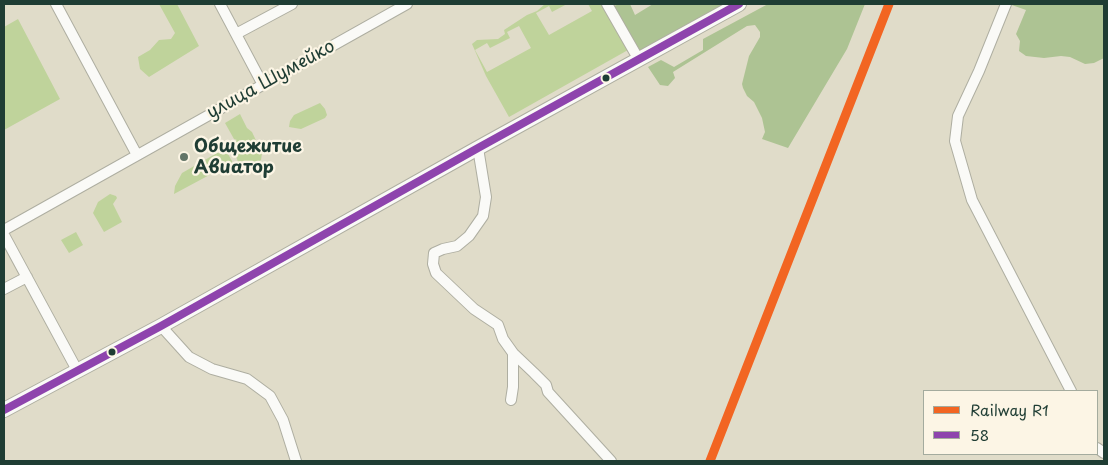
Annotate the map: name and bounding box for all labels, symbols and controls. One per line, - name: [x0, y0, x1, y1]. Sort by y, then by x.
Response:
- street label: улица Шумейко: [203, 36, 339, 124]
- unlabelled marker: [601, 73, 611, 83]
- place label: Общежитие Авиатор: [194, 136, 302, 178]
- marker: Общежитие Авиатор: [178, 151, 190, 163]
- unlabelled marker: [107, 347, 117, 357]
- legend: [923, 390, 1098, 455]
- text: Railway R1: [970, 398, 1049, 421]
- text: 58: [970, 423, 989, 446]

